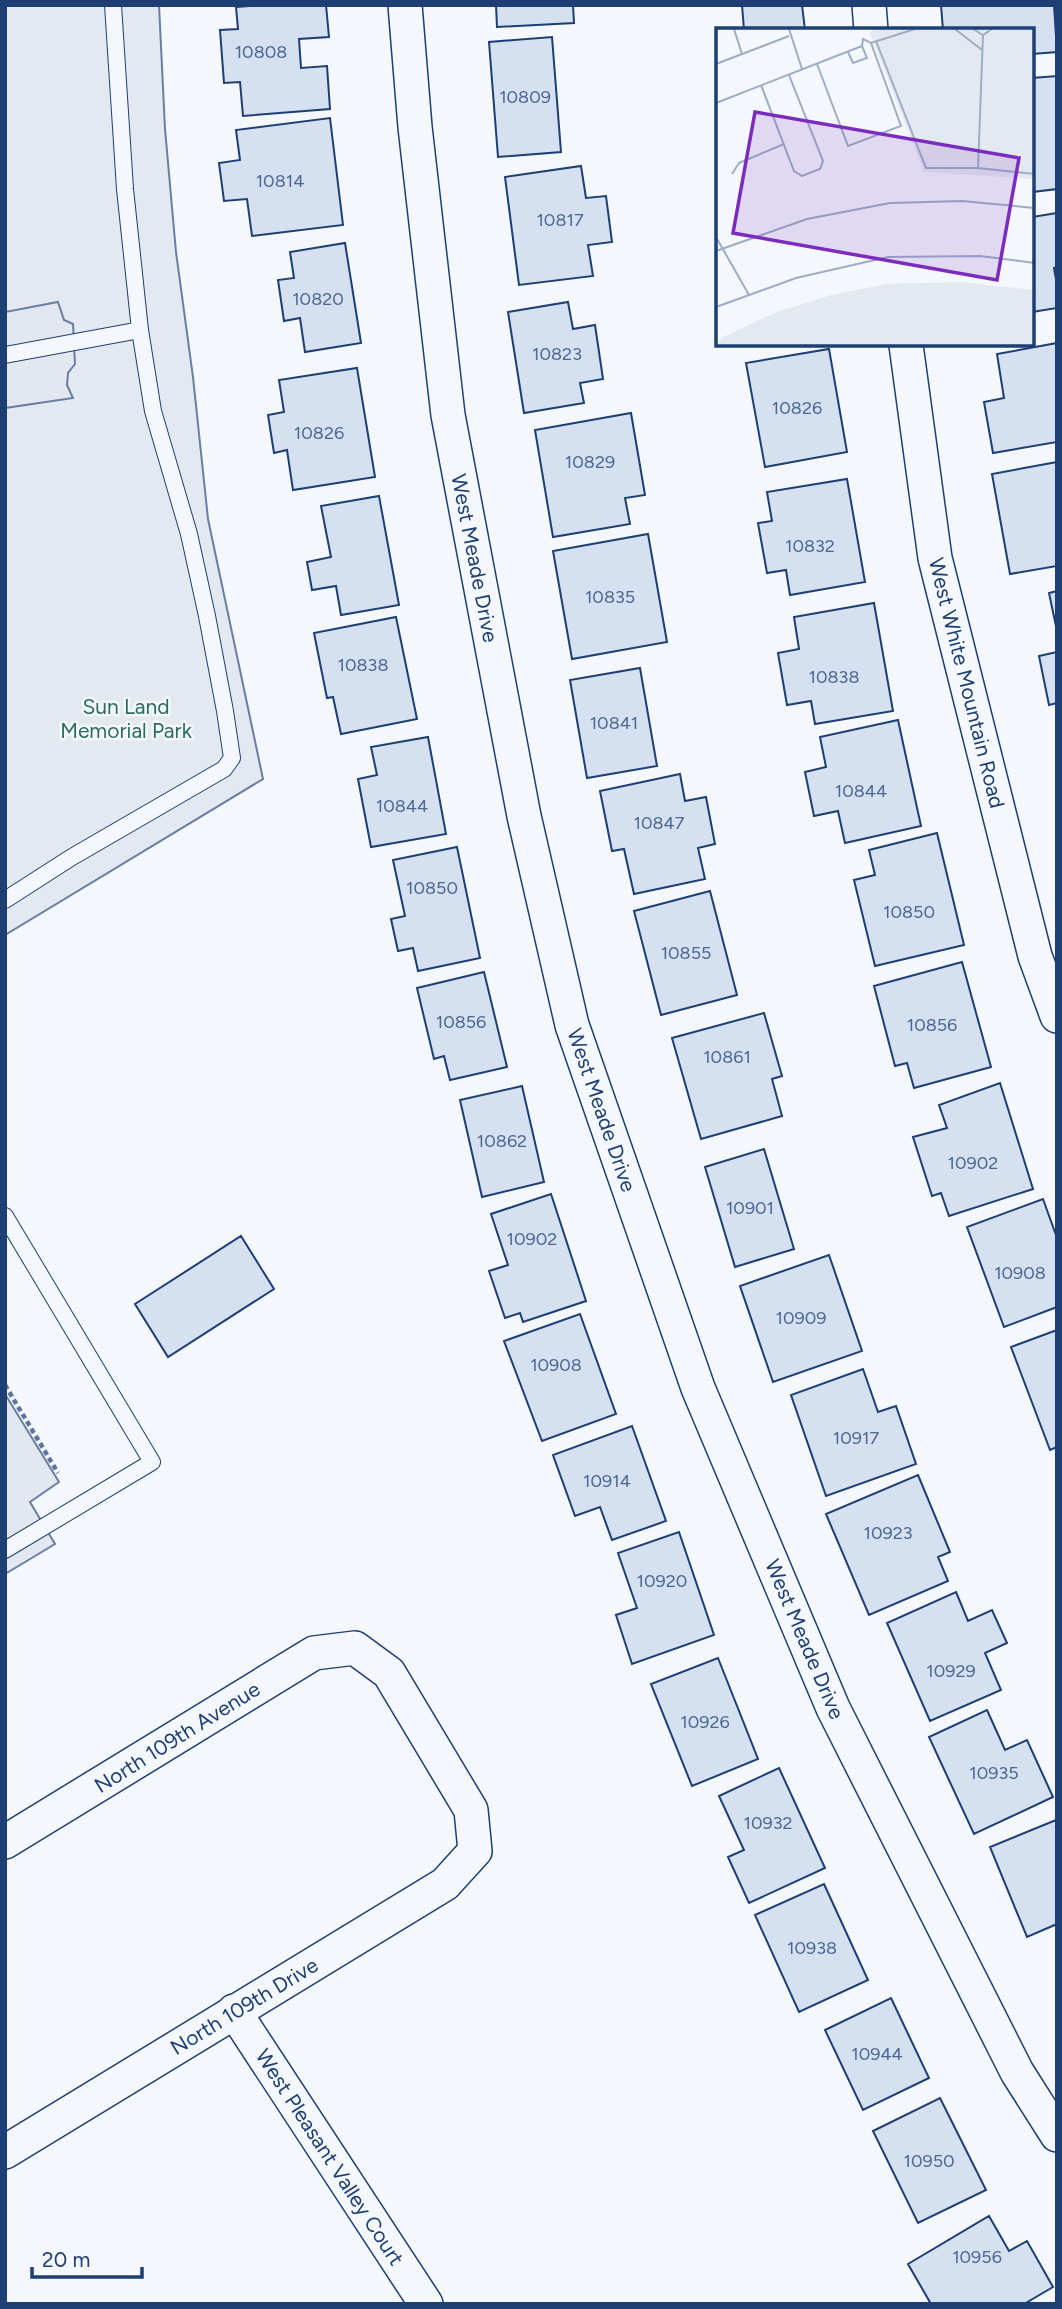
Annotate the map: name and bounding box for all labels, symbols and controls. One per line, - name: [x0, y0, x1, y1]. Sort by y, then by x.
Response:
- inset map: [716, 28, 1034, 346]
- house number: 10808: [235, 41, 287, 63]
- house number: 10809: [499, 86, 551, 108]
- house number: 10814: [256, 170, 304, 192]
- house number: 10817: [536, 209, 584, 231]
- house number: 10820: [292, 288, 344, 310]
- house number: 10823: [532, 343, 582, 365]
- house number: 10826: [772, 397, 822, 419]
- house number: 10826: [294, 422, 344, 444]
- house number: 10829: [565, 451, 615, 473]
- street label: West Meade Drive: [446, 472, 504, 644]
- house number: 10832: [785, 535, 835, 557]
- street label: West White Mountain Road: [924, 555, 1010, 811]
- house number: 10835: [585, 586, 635, 608]
- house number: 10838: [338, 654, 388, 676]
- house number: 10838: [809, 666, 859, 688]
- park label: Sun Land Memorial Park: [60, 694, 193, 743]
- house number: 10841: [590, 712, 638, 734]
- house number: 10844: [835, 780, 887, 802]
- house number: 10844: [376, 795, 428, 817]
- house number: 10847: [634, 812, 685, 834]
- house number: 10850: [406, 877, 458, 899]
- house number: 10850: [883, 901, 935, 923]
- house number: 10855: [661, 942, 711, 964]
- house number: 10856: [436, 1011, 486, 1033]
- house number: 10856: [907, 1014, 957, 1036]
- street label: West Meade Drive: [562, 1025, 642, 1195]
- house number: 10861: [703, 1046, 751, 1068]
- house number: 10862: [477, 1130, 527, 1152]
- house number: 10902: [948, 1152, 998, 1174]
- house number: 10901: [726, 1197, 774, 1219]
- house number: 10902: [507, 1228, 557, 1250]
- house number: 10908: [994, 1262, 1046, 1284]
- house number: 10909: [776, 1307, 826, 1329]
- house number: 10908: [530, 1354, 582, 1376]
- house number: 10917: [833, 1427, 879, 1449]
- house number: 10914: [583, 1470, 631, 1492]
- house number: 10923: [863, 1522, 913, 1544]
- street label: West Meade Drive: [760, 1555, 850, 1723]
- house number: 10920: [637, 1570, 687, 1592]
- house number: 10929: [926, 1660, 976, 1682]
- street label: North 109th Avenue: [90, 1676, 264, 1798]
- house number: 10926: [680, 1711, 730, 1733]
- house number: 10935: [969, 1762, 1019, 1784]
- house number: 10932: [743, 1812, 793, 1834]
- house number: 10938: [787, 1937, 837, 1959]
- street label: North 109th Drive: [166, 1952, 322, 2060]
- house number: 10944: [851, 2043, 903, 2065]
- street label: West Pleasant Valley Court: [251, 2044, 409, 2270]
- house number: 10950: [903, 2150, 955, 2172]
- scale bar: [32, 2236, 142, 2280]
- house number: 10956: [952, 2246, 1002, 2268]
- text: 20 m: [42, 2247, 90, 2272]

